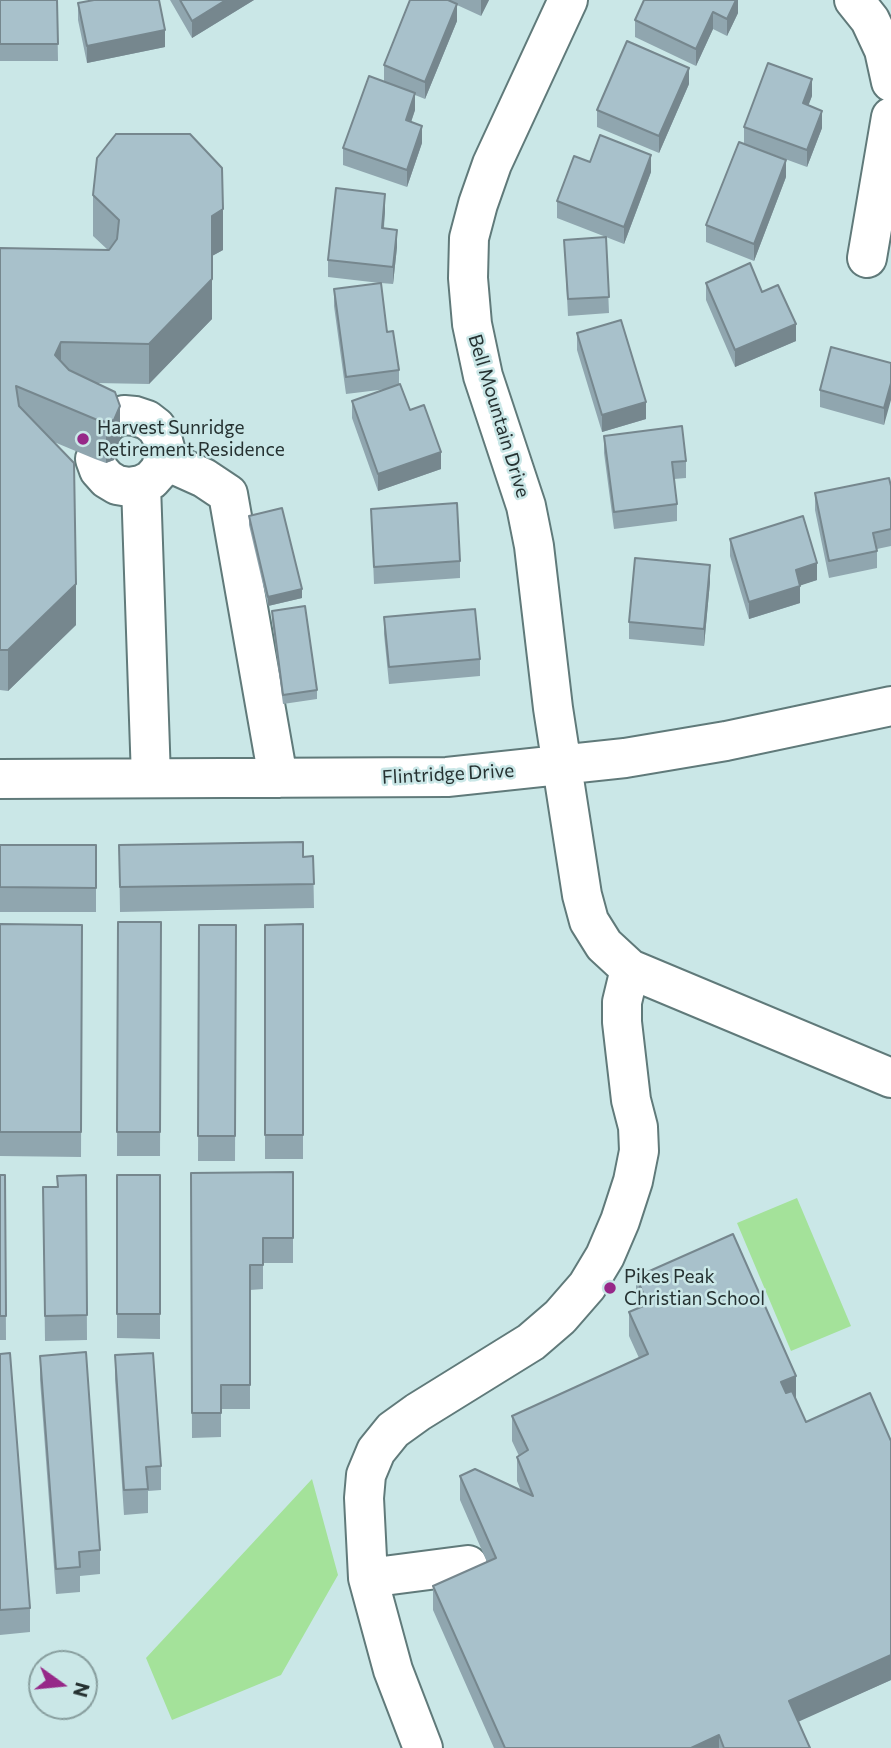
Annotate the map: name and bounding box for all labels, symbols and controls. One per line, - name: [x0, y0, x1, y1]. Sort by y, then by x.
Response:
- street label: Bell Mountain Drive: [463, 332, 535, 500]
- place label: Harvest Sunridge Retirement Residence: [97, 417, 285, 461]
- marker: Harvest Sunridge Retirement Residence: [75, 431, 91, 447]
- street label: Flintridge Drive: [381, 759, 515, 789]
- place label: Pikes Peak Christian School: [624, 1266, 765, 1310]
- marker: Pikes Peak Christian School: [602, 1280, 618, 1296]
- north arrow: [28, 1650, 98, 1720]
- text: N: [69, 1680, 95, 1700]

